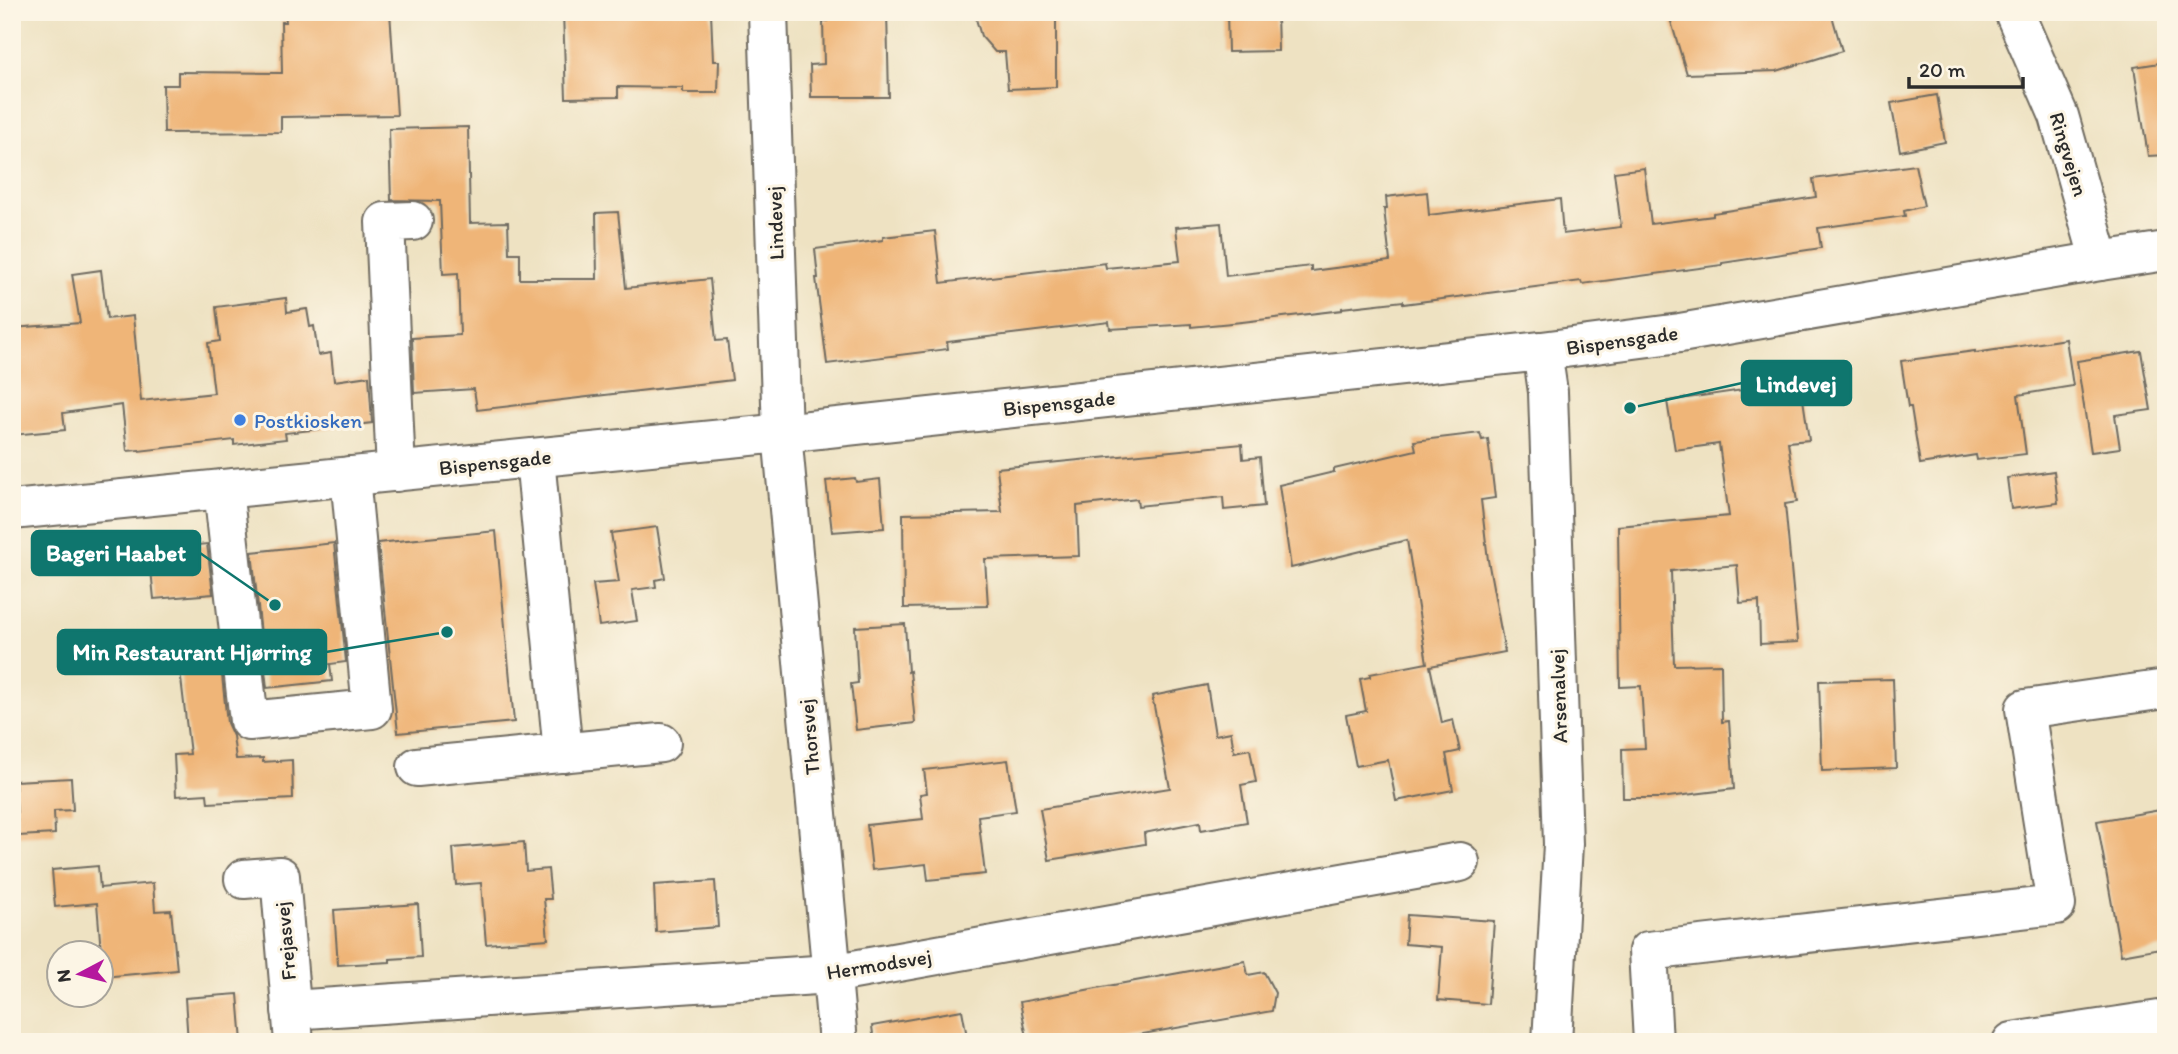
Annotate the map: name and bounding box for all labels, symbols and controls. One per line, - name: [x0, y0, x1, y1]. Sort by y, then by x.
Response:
- scale bar: [1909, 46, 2022, 90]
- text: 20 m: [1919, 57, 1966, 82]
- street label: Ringvejen: [2044, 109, 2094, 199]
- street label: Lindevej: [761, 186, 789, 260]
- street label: Bispensgade: [1564, 320, 1680, 360]
- callout: Lindevej: [1742, 361, 1851, 405]
- text: Lindevej: [1755, 370, 1837, 398]
- street label: Bispensgade: [1002, 385, 1116, 421]
- place label: Postkiosken: [254, 408, 362, 433]
- marker: Postkiosken: [232, 412, 248, 428]
- street label: Bispensgade: [438, 444, 552, 480]
- callout: Bageri Haabet: [32, 531, 200, 575]
- text: Bageri Haabet: [46, 539, 186, 567]
- callout: Min Restaurant Hjørring: [58, 630, 326, 674]
- text: Min Restaurant Hjørring: [72, 638, 313, 666]
- street label: Arsenalvej: [1544, 648, 1572, 744]
- street label: Thorsvej: [793, 698, 825, 776]
- street label: Frejasvej: [269, 901, 301, 981]
- north arrow: [46, 939, 116, 1009]
- street label: Hermodsvej: [825, 943, 933, 985]
- text: N: [51, 968, 76, 984]

